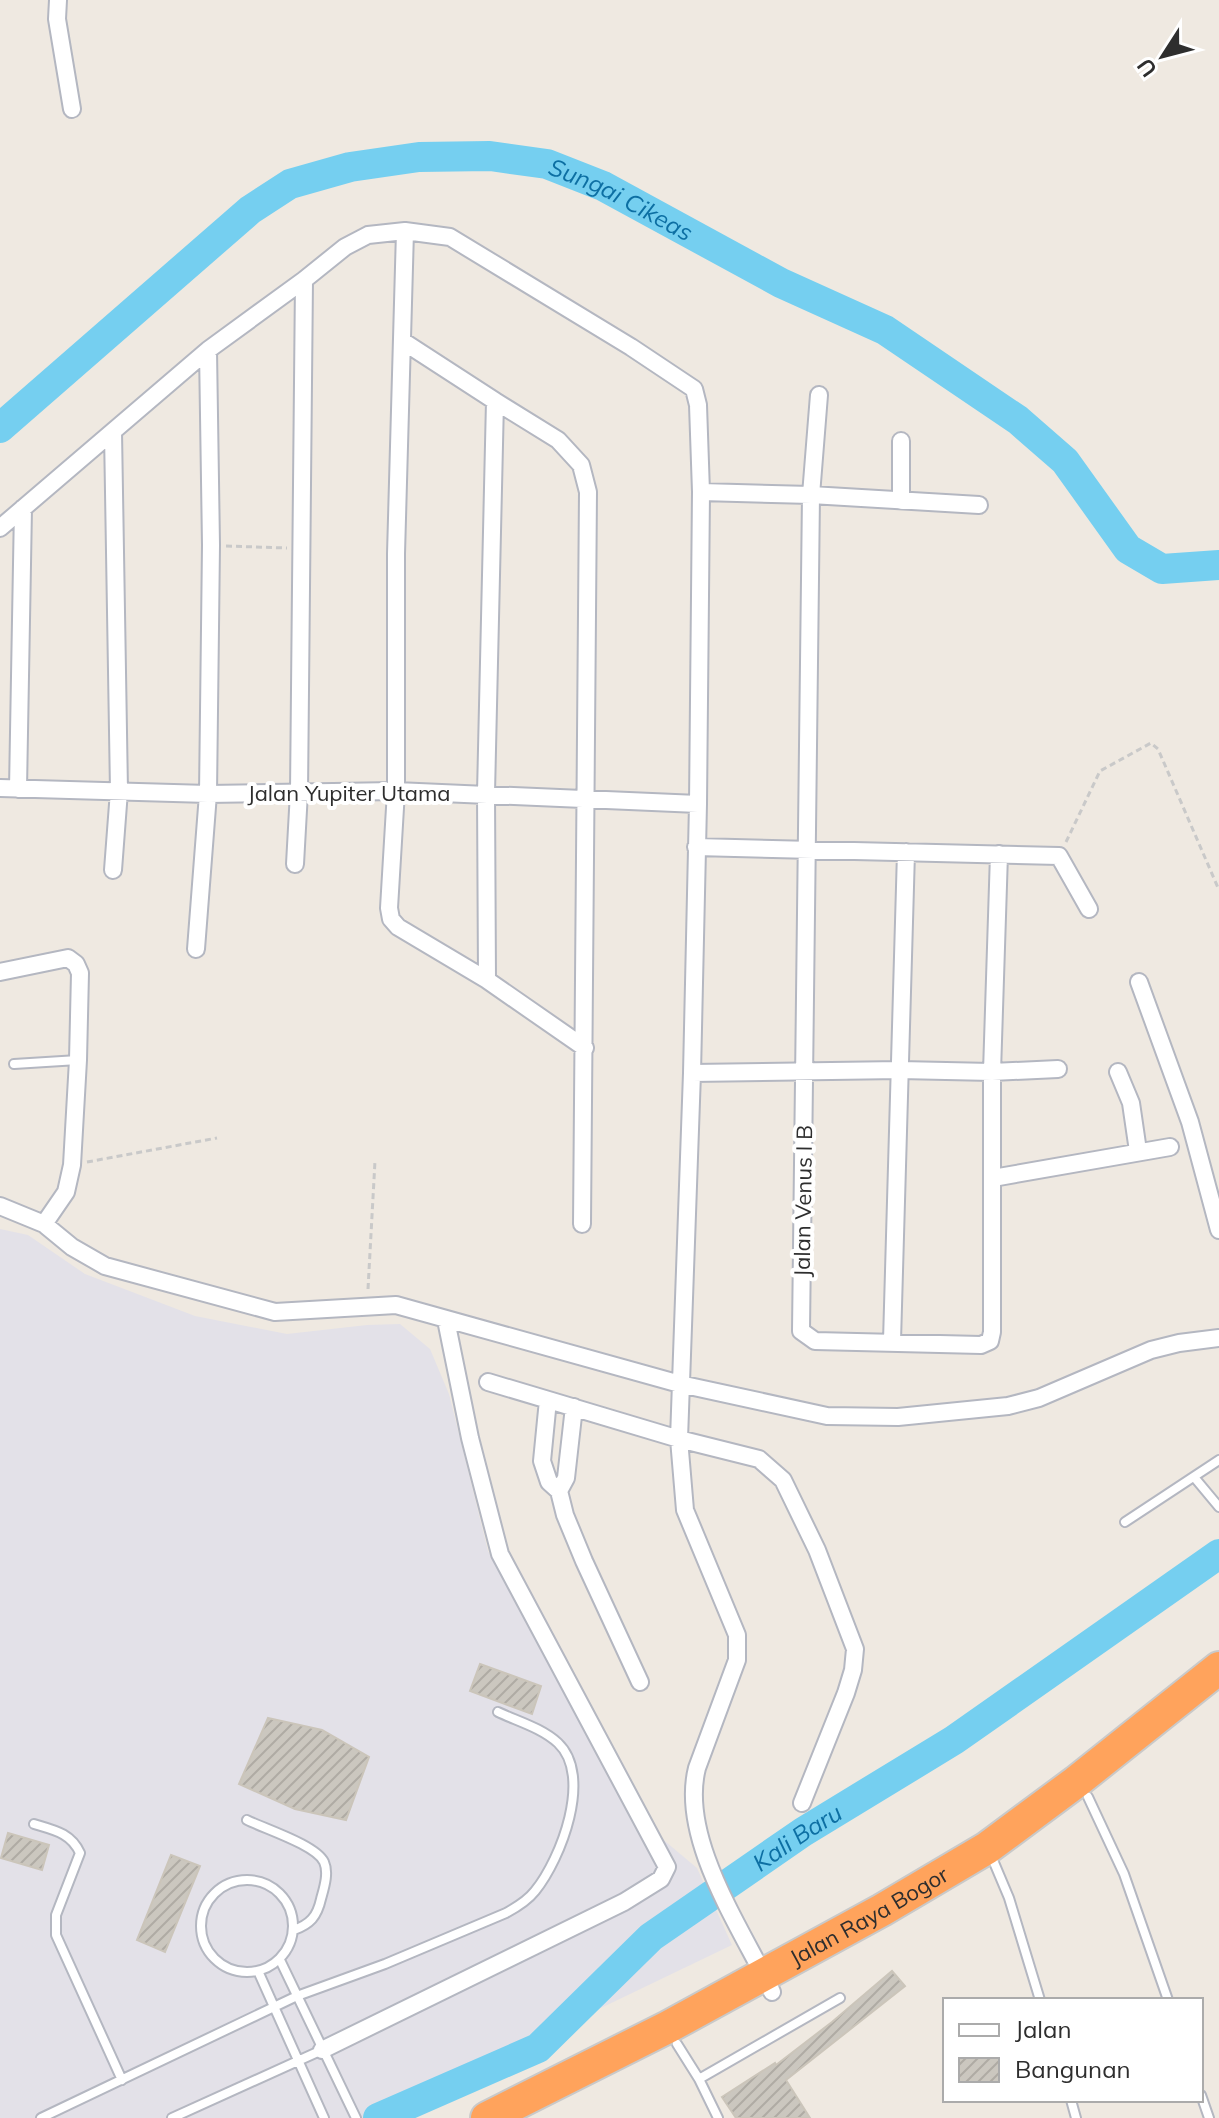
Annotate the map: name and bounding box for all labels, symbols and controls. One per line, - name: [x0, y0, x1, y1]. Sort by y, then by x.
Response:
- north arrow: [1123, 16, 1203, 96]
- text: U: [1131, 53, 1163, 83]
- water label: Sungai Cikeas: [545, 151, 698, 247]
- street label: Jalan Yupiter Utama: [247, 779, 451, 807]
- street label: Jalan Venus I B: [788, 1125, 818, 1277]
- water label: Kali Baru: [747, 1797, 847, 1877]
- street label: Jalan Raya Bogor: [785, 1860, 953, 1972]
- legend: [943, 1998, 1203, 2102]
- text: Jalan: [1015, 2014, 1071, 2044]
- text: Bangunan: [1015, 2054, 1131, 2084]

